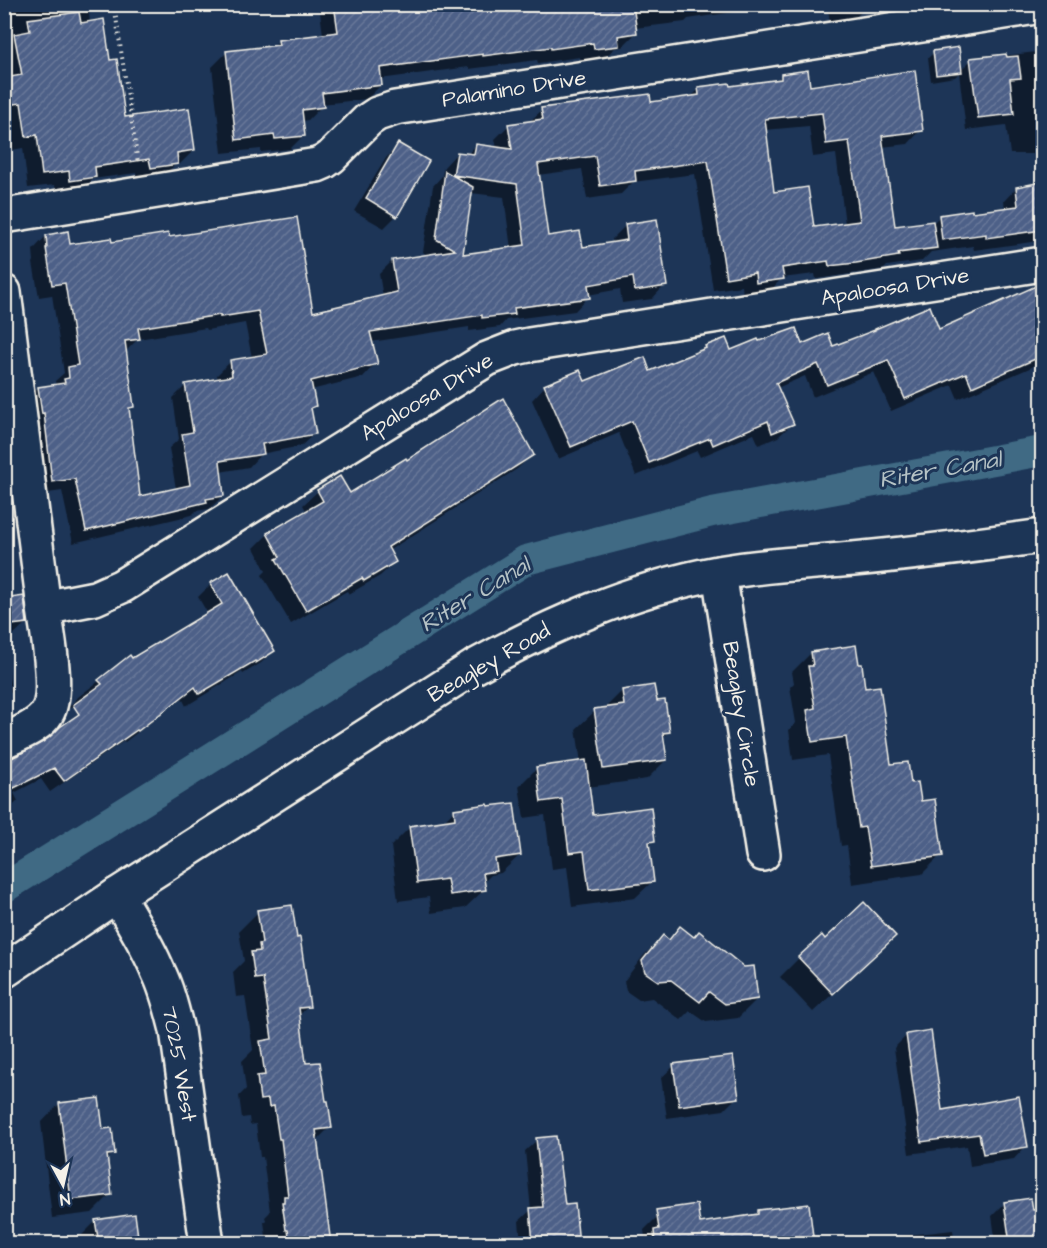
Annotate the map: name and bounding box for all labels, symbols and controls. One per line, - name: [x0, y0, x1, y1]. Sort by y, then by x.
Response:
- street label: Palamino Drive: [440, 62, 588, 116]
- street label: Apaloosa Drive: [819, 260, 972, 314]
- street label: Apaloosa Drive: [355, 345, 499, 449]
- water label: Riter Canal: [876, 442, 1007, 497]
- water label: Riter Canal: [413, 547, 539, 641]
- street label: Beagley Road: [422, 615, 557, 712]
- street label: Beagley Circle: [713, 639, 768, 789]
- street label: 7025 West: [154, 1004, 204, 1124]
- north arrow: [33, 1155, 93, 1215]
- text: N: [58, 1187, 71, 1210]

